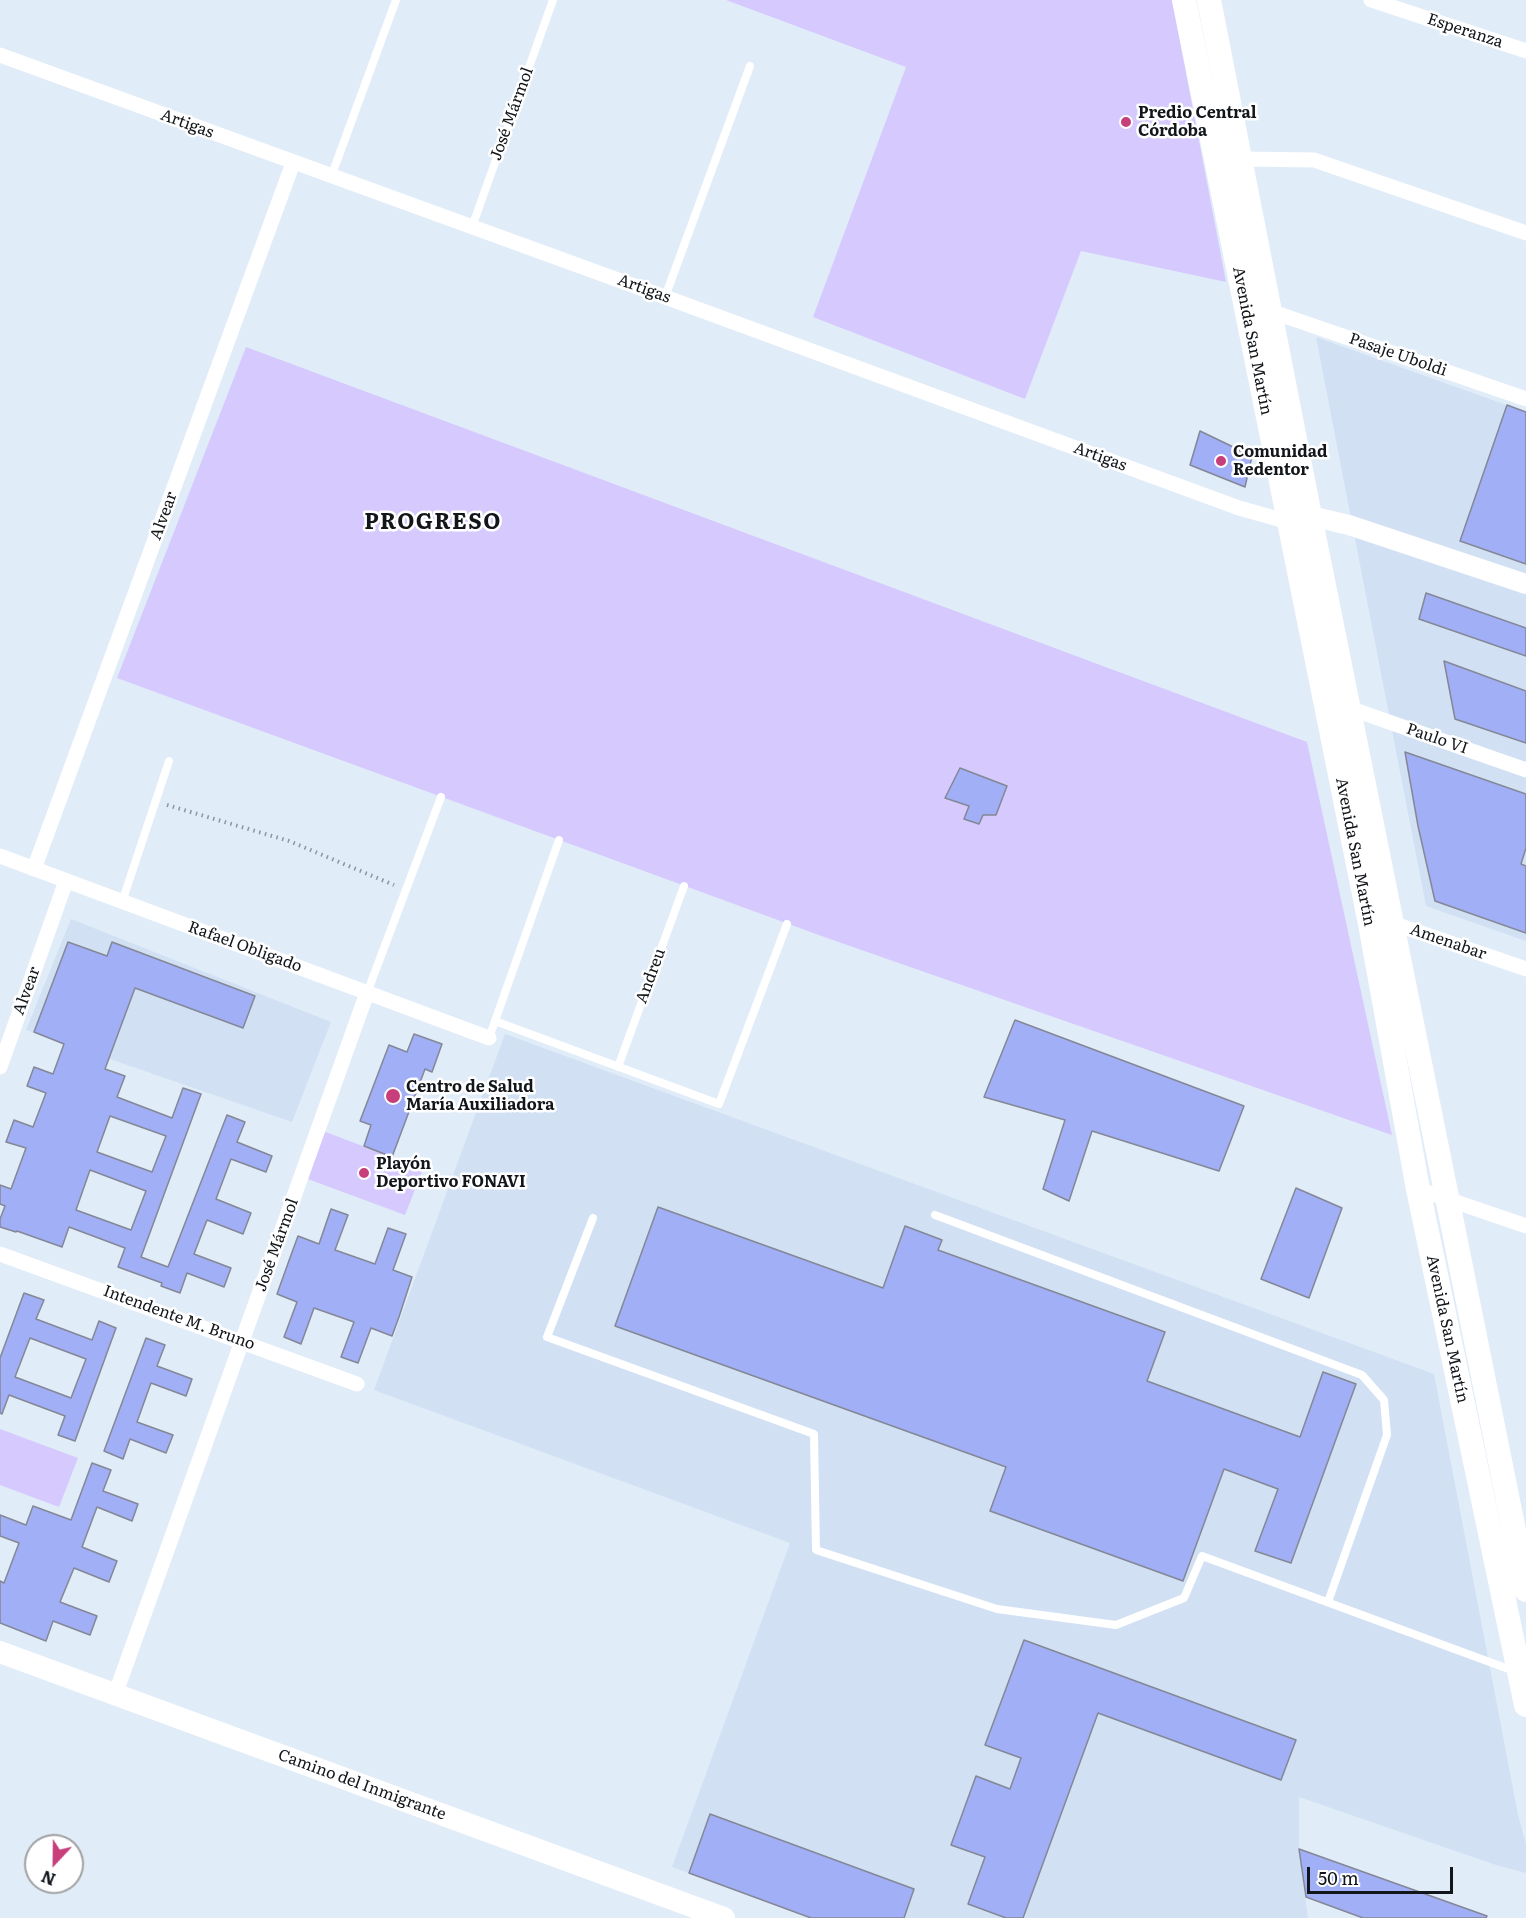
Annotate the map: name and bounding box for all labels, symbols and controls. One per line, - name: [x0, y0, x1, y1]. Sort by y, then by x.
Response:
- street label: Esperanza: [1425, 10, 1505, 52]
- street label: José Mármol: [486, 65, 538, 163]
- place label: Predio Central Córdoba: [1138, 103, 1257, 141]
- street label: Artigas: [158, 106, 216, 142]
- marker: Predio Central Córdoba: [1119, 115, 1133, 129]
- street label: Avenida San Martín: [1228, 265, 1276, 417]
- street label: Artigas: [615, 271, 673, 307]
- street label: Pasaje Uboldi: [1347, 329, 1449, 381]
- street label: Artigas: [1071, 439, 1129, 475]
- place label: Comunidad Redentor: [1233, 442, 1328, 480]
- marker: Comunidad Redentor: [1214, 454, 1228, 468]
- street label: Alvear: [146, 489, 182, 543]
- district label: PROGRESO: [364, 510, 502, 536]
- street label: Paulo VI: [1404, 719, 1470, 759]
- street label: Avenida San Martín: [1331, 776, 1379, 928]
- street label: Rafael Obligado: [185, 917, 305, 977]
- street label: Amenabar: [1407, 920, 1489, 964]
- street label: Andreu: [632, 946, 670, 1006]
- street label: Alvear: [9, 964, 45, 1018]
- place label: Centro de Salud María Auxiliadora: [406, 1077, 554, 1115]
- marker: Centro de Salud María Auxiliadora: [384, 1087, 402, 1105]
- place label: Playón Deportivo FONAVI: [376, 1154, 526, 1192]
- marker: Playón Deportivo FONAVI: [357, 1166, 371, 1180]
- street label: José Mármol: [251, 1196, 303, 1294]
- street label: Avenida San Martín: [1422, 1253, 1472, 1405]
- street label: Intendente M. Bruno: [100, 1282, 258, 1354]
- street label: Camino del Inmigrante: [275, 1746, 449, 1824]
- north arrow: [24, 1834, 84, 1894]
- scale bar: [1310, 1855, 1456, 1893]
- text: 50 m: [1318, 1864, 1359, 1891]
- text: N: [37, 1865, 59, 1892]

